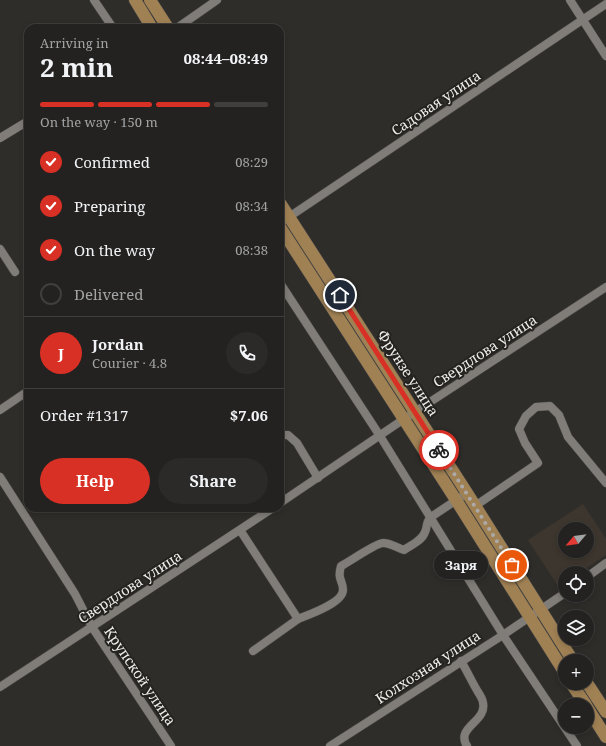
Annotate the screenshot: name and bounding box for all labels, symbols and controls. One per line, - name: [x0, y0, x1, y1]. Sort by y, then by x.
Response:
- text: Arriving in: [40, 34, 109, 52]
- text: 08:44–08:49: [184, 48, 268, 68]
- text: 2 min: [40, 49, 114, 85]
- street label: Садовая улица: [387, 66, 484, 140]
- text: On the way · 150 m: [40, 113, 158, 131]
- icon: check: [40, 151, 62, 173]
- text: Confirmed: [74, 152, 150, 172]
- text: 08:29: [235, 153, 268, 171]
- icon: check: [40, 195, 62, 217]
- text: Preparing: [74, 196, 145, 216]
- text: 08:34: [235, 197, 268, 215]
- icon: check: [40, 239, 62, 261]
- text: On the way: [74, 240, 155, 260]
- text: 08:38: [235, 241, 268, 259]
- pin: [323, 278, 357, 312]
- text: Delivered: [74, 284, 143, 304]
- icon: home: [329, 284, 351, 306]
- street label: Свердлова улица: [429, 310, 540, 391]
- street label: Фрунзе улица: [373, 326, 443, 420]
- button: phone: [226, 332, 268, 374]
- text: Jordan: [92, 334, 144, 354]
- text: J: [58, 343, 64, 363]
- text: Courier · 4.8: [92, 354, 167, 372]
- text: Order #1317: [40, 405, 128, 425]
- text: $7.06: [230, 405, 268, 425]
- courier: [419, 430, 459, 470]
- icon: bike: [428, 439, 450, 461]
- button: Help: [40, 458, 150, 504]
- button: Share: [158, 458, 268, 504]
- north arrow: [558, 522, 594, 558]
- map controls: [558, 522, 594, 734]
- street label: Свердлова улица: [74, 546, 185, 627]
- pin: [495, 548, 529, 582]
- callout: Заря: [434, 551, 488, 579]
- icon: bag: [501, 554, 523, 576]
- text: Заря: [445, 556, 477, 574]
- button: locate: [558, 566, 594, 602]
- button: layers: [558, 610, 594, 646]
- street label: Крупской улица: [100, 622, 181, 729]
- street label: Колхозная улица: [372, 625, 484, 708]
- button: +: [558, 654, 594, 690]
- button: −: [558, 698, 594, 734]

